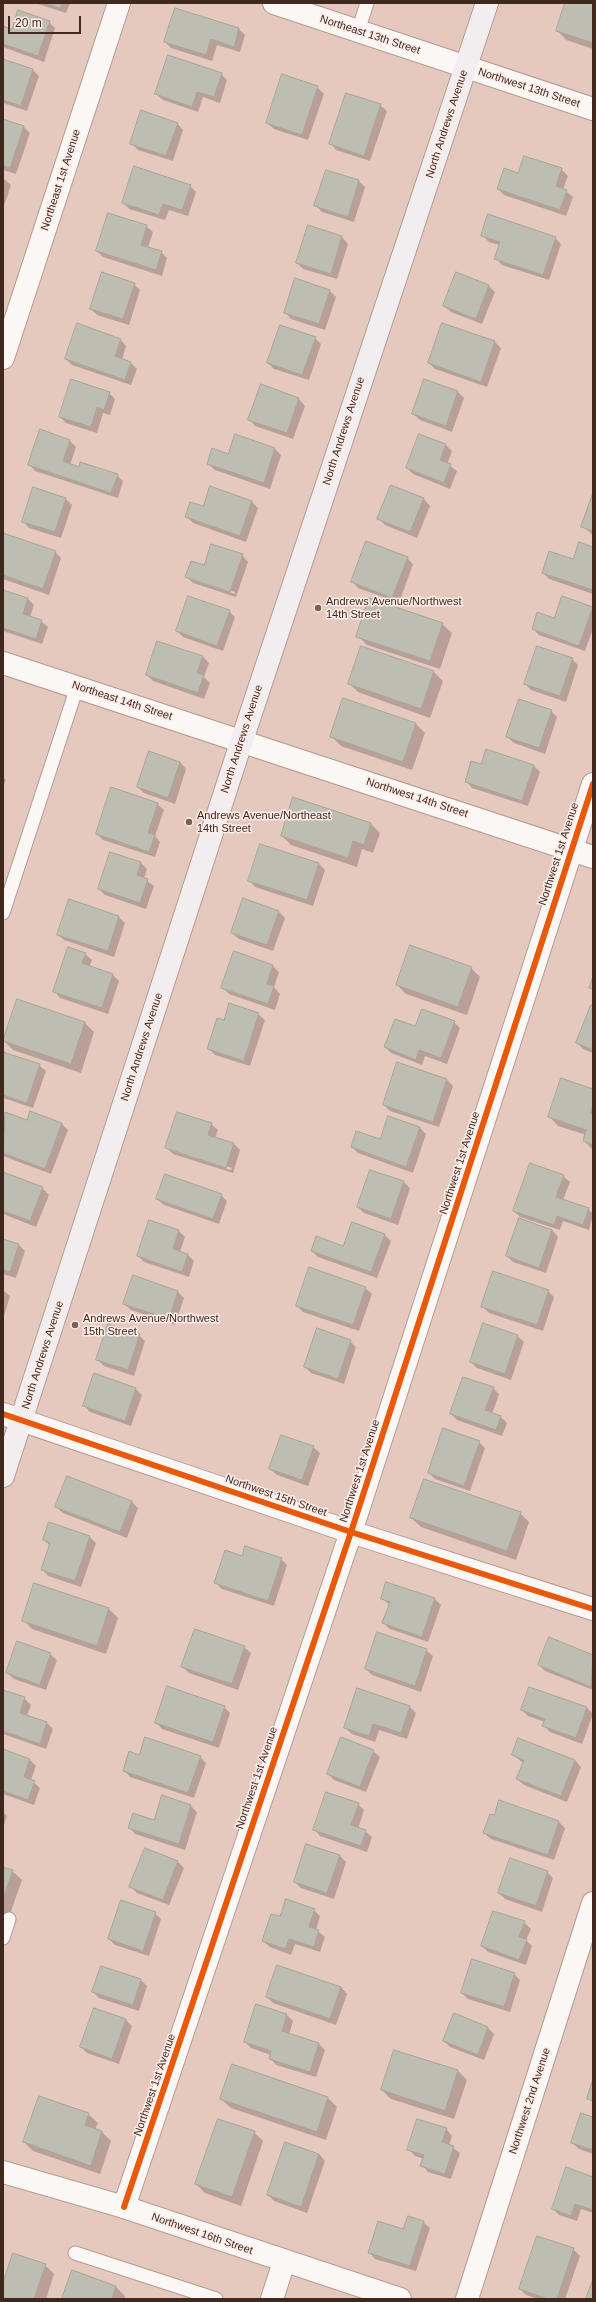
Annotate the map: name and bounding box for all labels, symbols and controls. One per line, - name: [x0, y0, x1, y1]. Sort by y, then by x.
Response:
- scale bar: [10, 8, 83, 34]
- street label: Northeast 13th Street: [318, 13, 422, 57]
- text: 20 m: [15, 16, 42, 30]
- street label: Northwest 13th Street: [476, 65, 582, 111]
- street label: North Andrews Avenue: [423, 68, 471, 180]
- street label: Northeast 1st Avenue: [38, 128, 84, 232]
- street label: North Andrews Avenue: [320, 375, 368, 487]
- place label: Andrews Avenue/Northwest 14th Street: [326, 595, 462, 621]
- marker: Andrews Avenue/Northwest 14th Street: [313, 603, 323, 613]
- street label: Northeast 14th Street: [70, 679, 174, 723]
- street label: North Andrews Avenue: [218, 683, 266, 795]
- street label: Northwest 14th Street: [364, 775, 470, 821]
- street label: Northwest 1st Avenue: [536, 801, 582, 907]
- place label: Andrews Avenue/Northeast 14th Street: [197, 809, 331, 835]
- marker: Andrews Avenue/Northeast 14th Street: [184, 817, 194, 827]
- street label: North Andrews Avenue: [118, 991, 166, 1103]
- street label: Northwest 1st Avenue: [437, 1110, 483, 1216]
- street label: North Andrews Avenue: [19, 1299, 67, 1411]
- place label: Andrews Avenue/Northwest 15th Street: [83, 1312, 219, 1338]
- marker: Andrews Avenue/Northwest 15th Street: [70, 1320, 80, 1330]
- street label: Northwest 1st Avenue: [337, 1418, 383, 1524]
- street label: Northwest 15th Street: [224, 1472, 328, 1520]
- street label: Northwest 1st Avenue: [233, 1725, 281, 1831]
- street label: Northwest 1st Avenue: [131, 2032, 179, 2138]
- street label: Northwest 2nd Avenue: [507, 2046, 553, 2156]
- street label: Northwest 16th Street: [150, 2210, 254, 2258]

